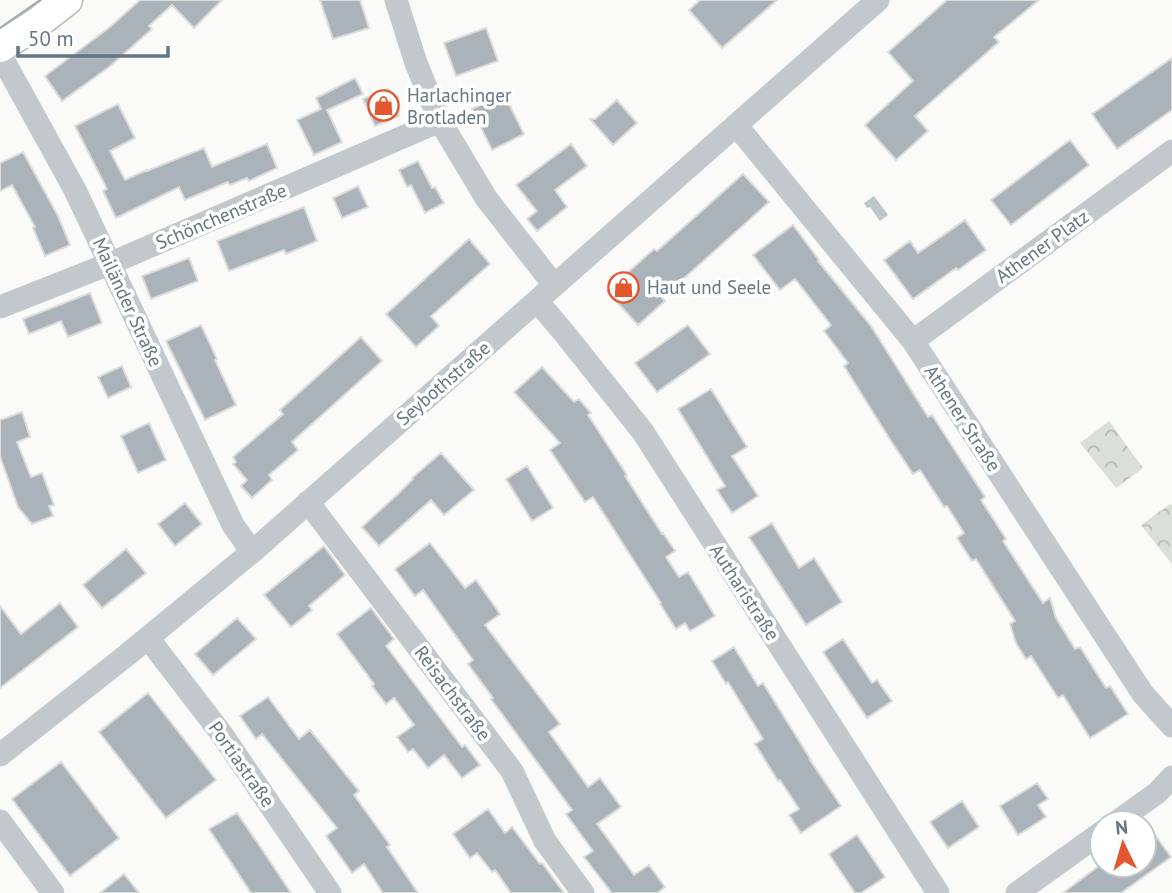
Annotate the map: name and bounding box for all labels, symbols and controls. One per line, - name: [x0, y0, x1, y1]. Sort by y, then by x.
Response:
- scale bar: [18, 14, 168, 58]
- text: 50 m: [28, 25, 74, 52]
- place label: Harlachinger Brotladen: [407, 83, 512, 129]
- shop icon: Harlachinger Brotladen: [367, 89, 401, 123]
- street label: Schönchenstraße: [152, 178, 290, 254]
- street label: Athener Platz: [991, 204, 1093, 288]
- street label: Mailänder Straße: [88, 234, 168, 370]
- shop icon: Haut und Seele: [607, 270, 641, 304]
- place label: Haut und Seele: [647, 275, 771, 299]
- street label: Seybothstraße: [391, 336, 495, 430]
- street label: Athener Straße: [920, 360, 1006, 476]
- street label: Autharistraße: [705, 539, 785, 645]
- street label: Reisachstraße: [409, 641, 497, 745]
- street label: Portiastraße: [204, 716, 280, 812]
- north arrow: [1088, 809, 1158, 879]
- text: N: [1114, 815, 1129, 840]

